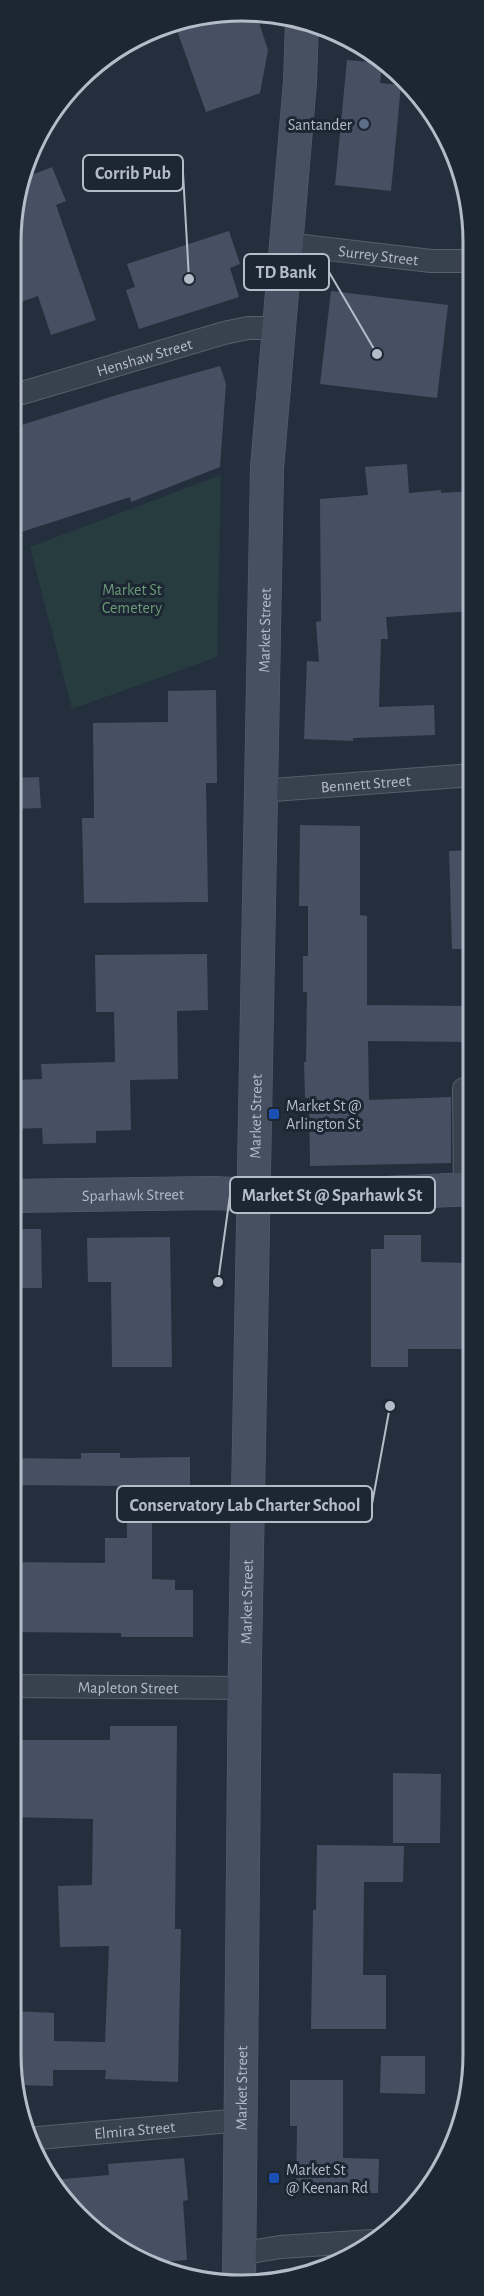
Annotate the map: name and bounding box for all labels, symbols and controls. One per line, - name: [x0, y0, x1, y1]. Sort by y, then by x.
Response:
- place label: Santander: [288, 117, 353, 133]
- marker: Santander: [357, 117, 371, 131]
- callout: Corrib Pub: [83, 155, 183, 191]
- text: Corrib Pub: [95, 165, 171, 183]
- street label: Surrey Street: [337, 243, 419, 268]
- callout: TD Bank: [244, 254, 329, 290]
- text: TD Bank: [256, 264, 317, 282]
- street label: Henshaw Street: [95, 336, 194, 379]
- park label: Market St Cemetery: [102, 582, 162, 617]
- street label: Market Street: [256, 588, 274, 673]
- street label: Bennett Street: [320, 773, 411, 795]
- street label: Market Street: [247, 1074, 265, 1159]
- place label: Market St @ Arlington St: [286, 1098, 362, 1132]
- marker: Market St @ Arlington St: [267, 1107, 281, 1121]
- callout: Market St @ Sparhawk St: [230, 1177, 435, 1213]
- street label: Sparhawk Street: [82, 1186, 184, 1204]
- text: Market St @ Sparhawk St: [242, 1187, 422, 1205]
- callout: Conservatory Lab Charter School: [117, 1486, 372, 1522]
- text: Conservatory Lab Charter School: [130, 1497, 360, 1515]
- street label: Market Street: [238, 1560, 256, 1645]
- street label: Mapleton Street: [78, 1680, 178, 1696]
- street label: Market Street: [233, 2046, 250, 2130]
- street label: Elmira Street: [94, 2119, 176, 2142]
- place label: Market St @ Keenan Rd: [286, 2162, 368, 2196]
- marker: Market St @ Keenan Rd: [267, 2171, 281, 2185]

